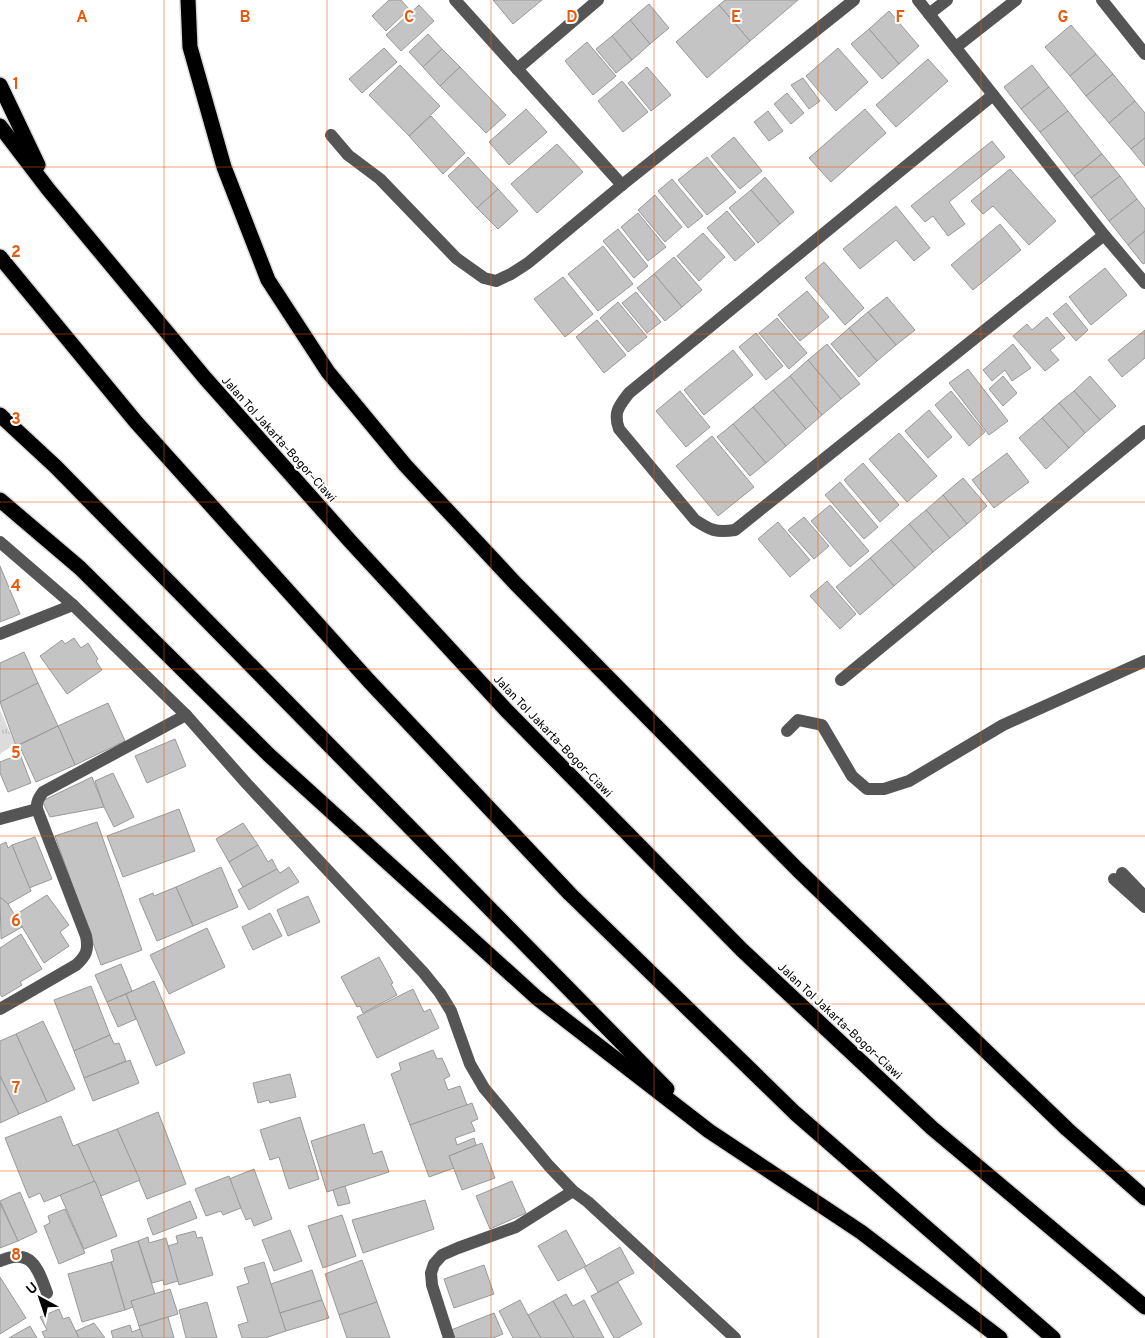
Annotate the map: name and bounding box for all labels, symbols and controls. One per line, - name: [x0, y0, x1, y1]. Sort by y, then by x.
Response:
- text: A: [76, 8, 88, 28]
- text: B: [239, 8, 251, 28]
- text: C: [404, 8, 414, 28]
- text: D: [566, 8, 578, 28]
- text: E: [731, 8, 741, 28]
- text: F: [895, 8, 905, 28]
- text: G: [1058, 8, 1068, 28]
- text: 1: [13, 75, 19, 95]
- text: 2: [11, 243, 21, 263]
- street label: Jalan Tol Jakarta–Bogor–Ciawi: [217, 373, 339, 506]
- text: 3: [11, 410, 21, 430]
- text: 4: [11, 577, 21, 597]
- street label: Jalan Tol Jakarta–Bogor–Ciawi: [489, 672, 615, 801]
- text: 5: [11, 744, 21, 764]
- text: 6: [11, 912, 21, 932]
- street label: Jalan Tol Jakarta–Bogor–Ciawi: [774, 960, 905, 1084]
- text: 7: [12, 1079, 20, 1099]
- text: 8: [11, 1246, 21, 1266]
- north arrow: [15, 1273, 65, 1323]
- text: U: [23, 1279, 42, 1299]

